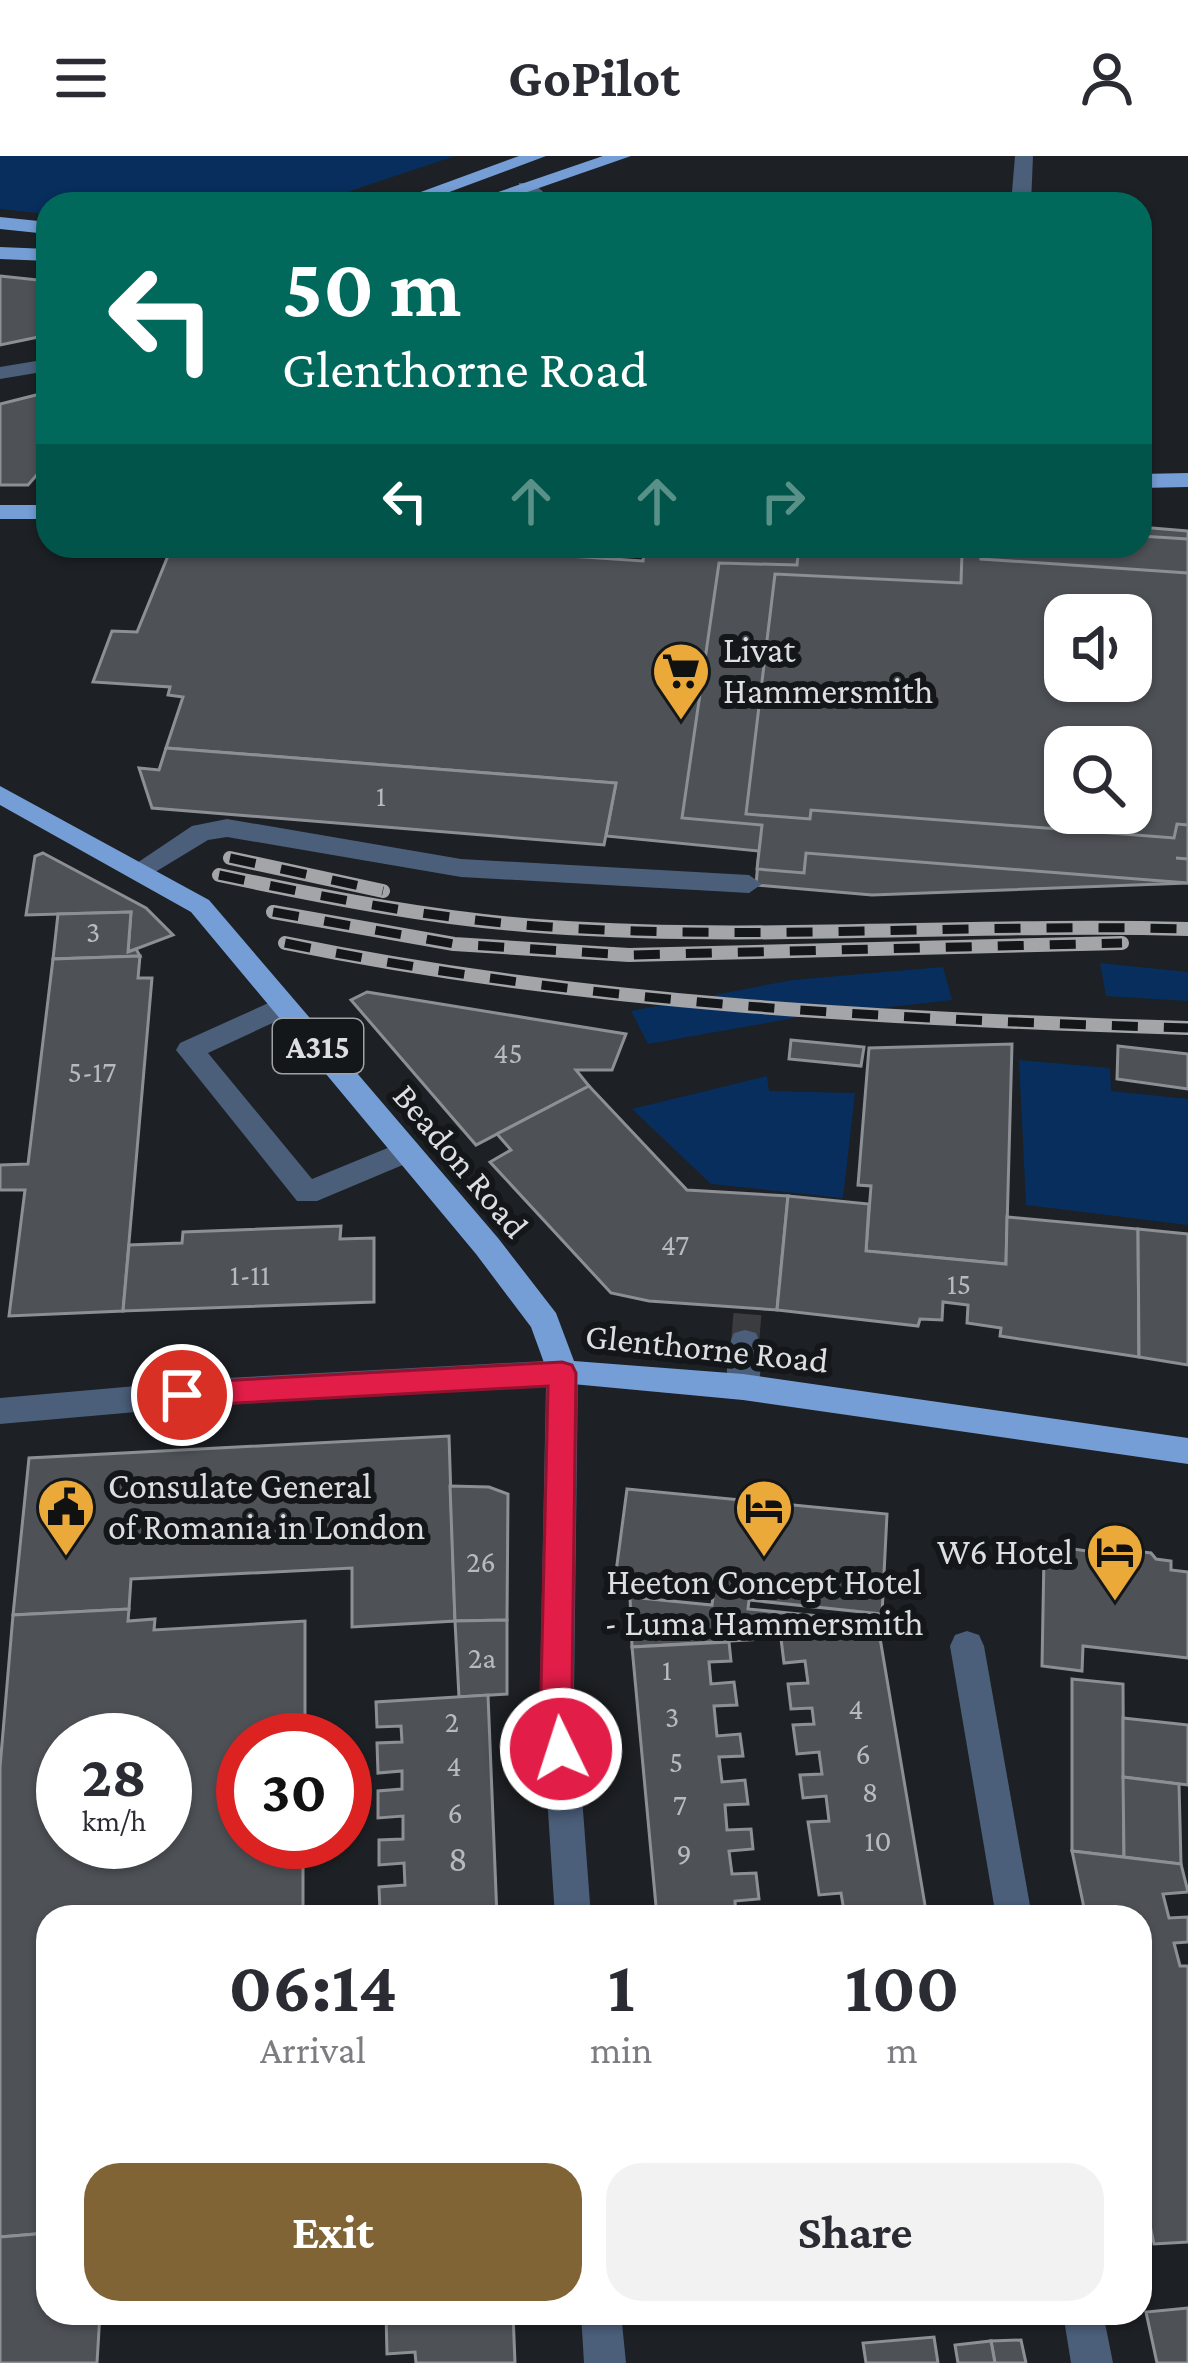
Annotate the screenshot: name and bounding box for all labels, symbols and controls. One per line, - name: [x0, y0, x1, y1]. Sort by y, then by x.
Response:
- icon: menu: [48, 45, 114, 111]
- icon: person: [1074, 45, 1140, 111]
- text: GoPilot: [508, 48, 680, 108]
- icon: left: [84, 240, 240, 396]
- text: 50 m: [282, 241, 461, 334]
- text: Glenthorne Road: [282, 339, 648, 399]
- icon: left: [372, 468, 438, 534]
- icon: ahead: [498, 468, 564, 534]
- icon: ahead: [624, 468, 690, 534]
- icon: right: [750, 468, 816, 534]
- map controls: [1044, 594, 1152, 834]
- button: sound: [1044, 594, 1152, 702]
- place label: Livat Hammersmith: [723, 630, 933, 711]
- supermarket icon: Livat Hammersmith: [650, 640, 712, 722]
- button: search: [1044, 726, 1152, 834]
- house number: 1: [376, 779, 386, 812]
- house number: 3: [86, 915, 100, 948]
- road number: A315: [273, 1019, 363, 1073]
- house number: 45: [493, 1036, 523, 1069]
- house number: 5-17: [68, 1055, 116, 1088]
- street label: Beadon Road: [385, 1076, 537, 1246]
- house number: 47: [661, 1228, 689, 1261]
- house number: 1-11: [230, 1258, 270, 1291]
- house number: 15: [947, 1267, 971, 1300]
- street label: Glenthorne Road: [583, 1315, 831, 1381]
- pin: [131, 1344, 233, 1446]
- icon: arrive: [149, 1362, 215, 1428]
- place label: Consulate General of Romania in London: [108, 1466, 425, 1547]
- public building icon: Consulate General of Romania in London: [35, 1476, 97, 1558]
- hotel icon: Heeton Concept Hotel - Luma Hammersmith: [733, 1477, 795, 1559]
- hotel icon: W6 Hotel: [1084, 1521, 1146, 1603]
- place label: W6 Hotel: [937, 1532, 1073, 1572]
- house number: 26: [466, 1545, 496, 1578]
- place label: Heeton Concept Hotel - Luma Hammersmith: [604, 1562, 924, 1643]
- house number: 2a: [468, 1641, 496, 1674]
- house number: 1: [662, 1653, 672, 1686]
- position arrow: [498, 1686, 624, 1812]
- house number: 4: [848, 1692, 864, 1725]
- house number: 3: [665, 1700, 679, 1733]
- house number: 2: [445, 1705, 459, 1738]
- speed limit sign: 30: [216, 1713, 372, 1869]
- house number: 6: [855, 1737, 871, 1770]
- text: 28: [81, 1742, 147, 1809]
- house number: 5: [669, 1745, 683, 1778]
- house number: 4: [446, 1749, 462, 1782]
- house number: 8: [862, 1775, 878, 1808]
- house number: 7: [673, 1788, 687, 1821]
- house number: 6: [447, 1796, 463, 1829]
- text: km/h: [82, 1804, 146, 1837]
- house number: 10: [865, 1824, 891, 1857]
- house number: 9: [676, 1837, 692, 1870]
- house number: 8: [448, 1839, 468, 1879]
- text: 06:14: [229, 1946, 397, 2026]
- text: 1: [608, 1946, 635, 2026]
- text: 100: [845, 1946, 959, 2026]
- text: Arrival: [260, 2028, 366, 2071]
- text: min: [590, 2028, 652, 2071]
- text: m: [887, 2028, 918, 2071]
- button: Exit: [84, 2163, 582, 2301]
- button: Share: [606, 2163, 1104, 2301]

